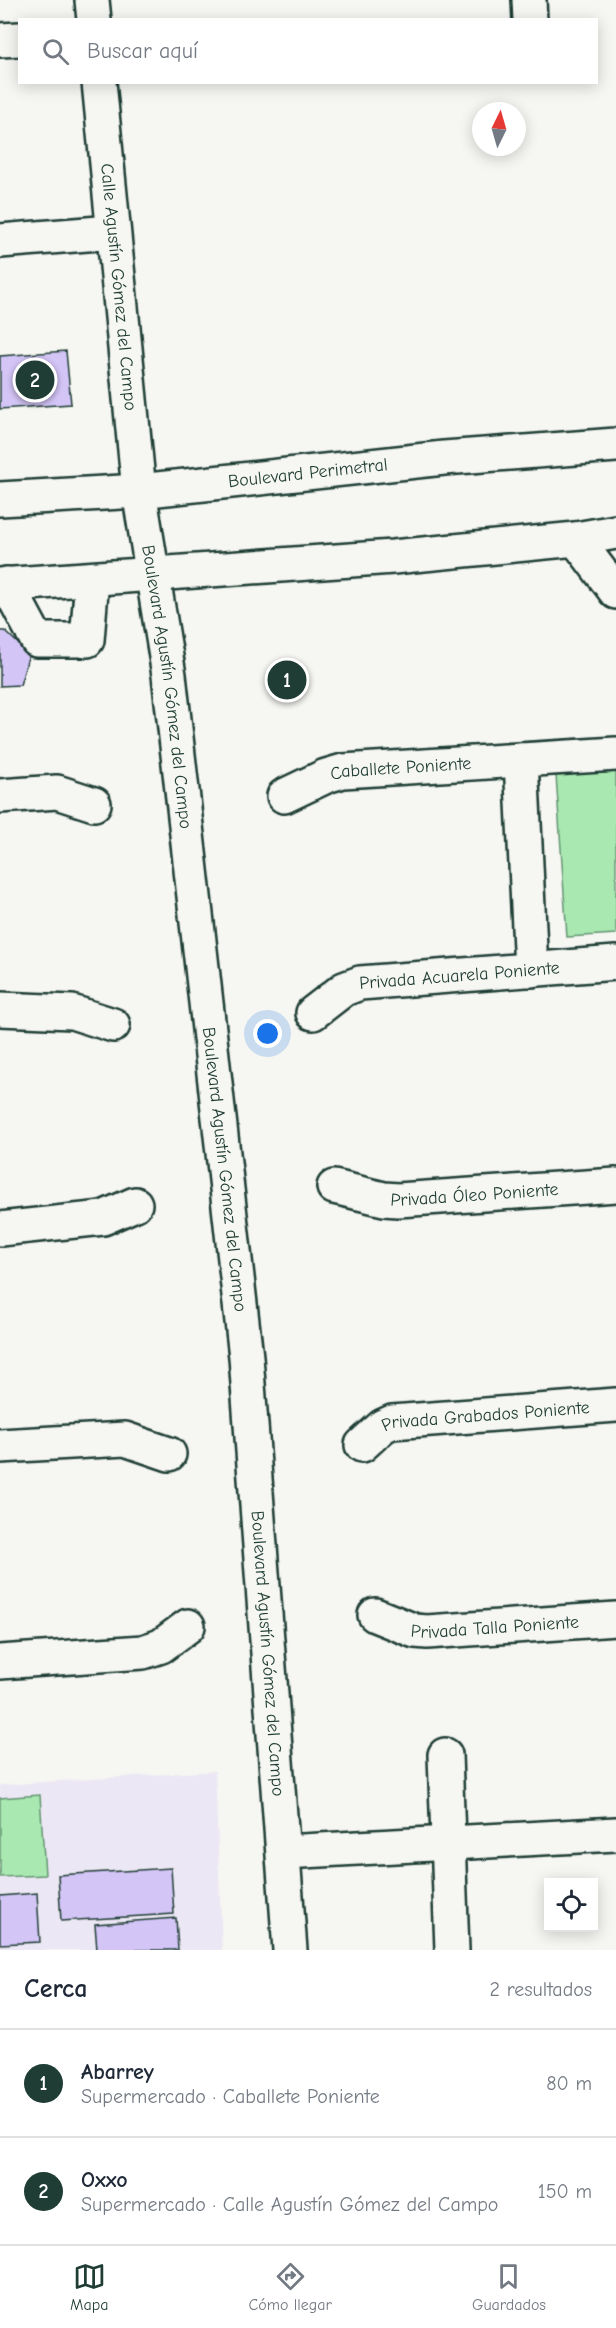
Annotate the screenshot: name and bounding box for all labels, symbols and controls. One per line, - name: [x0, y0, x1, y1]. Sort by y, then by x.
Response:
- search box: [18, 18, 598, 84]
- icon: search: [39, 35, 72, 68]
- text: Buscar aquí: [87, 38, 198, 64]
- north arrow: [472, 102, 526, 156]
- street label: Calle Agustín Gómez del Campo: [96, 162, 141, 412]
- pin: 2: [15, 358, 54, 403]
- street label: Boulevard Perimetral: [227, 454, 389, 492]
- street label: Boulevard Agustín Gómez del Campo: [137, 543, 196, 830]
- pin: 1: [268, 658, 306, 702]
- street label: Caballete Poniente: [328, 753, 472, 785]
- street label: Privada Acuarela Poniente: [358, 957, 560, 994]
- your location: [253, 1019, 282, 1048]
- street label: Boulevard Agustín Gómez del Campo: [198, 1026, 251, 1313]
- street label: Privada Óleo Poniente: [390, 1179, 559, 1211]
- street label: Privada Grabados Poniente: [378, 1397, 590, 1436]
- street label: Boulevard Agustín Gómez del Campo: [246, 1510, 289, 1797]
- street label: Privada Talla Poniente: [410, 1612, 580, 1643]
- map controls: [544, 1878, 598, 1932]
- button: locate: [544, 1878, 598, 1932]
- text: Cerca: [24, 1974, 88, 2004]
- text: 2 resultados: [490, 1978, 592, 2001]
- text: Abarrey: [81, 2059, 154, 2085]
- text: 1: [40, 2072, 47, 2095]
- text: 80 m: [546, 2072, 592, 2095]
- text: Supermercado · Caballete Poniente: [81, 2085, 380, 2108]
- text: Oxxo: [81, 2167, 128, 2193]
- text: 2: [39, 2180, 48, 2203]
- text: 150 m: [538, 2180, 592, 2203]
- text: Supermercado · Calle Agustín Gómez del Campo: [81, 2193, 498, 2216]
- tab: Mapa: [70, 2260, 108, 2314]
- tab: Cómo llegar: [248, 2260, 332, 2314]
- tab: Guardados: [472, 2260, 546, 2314]

